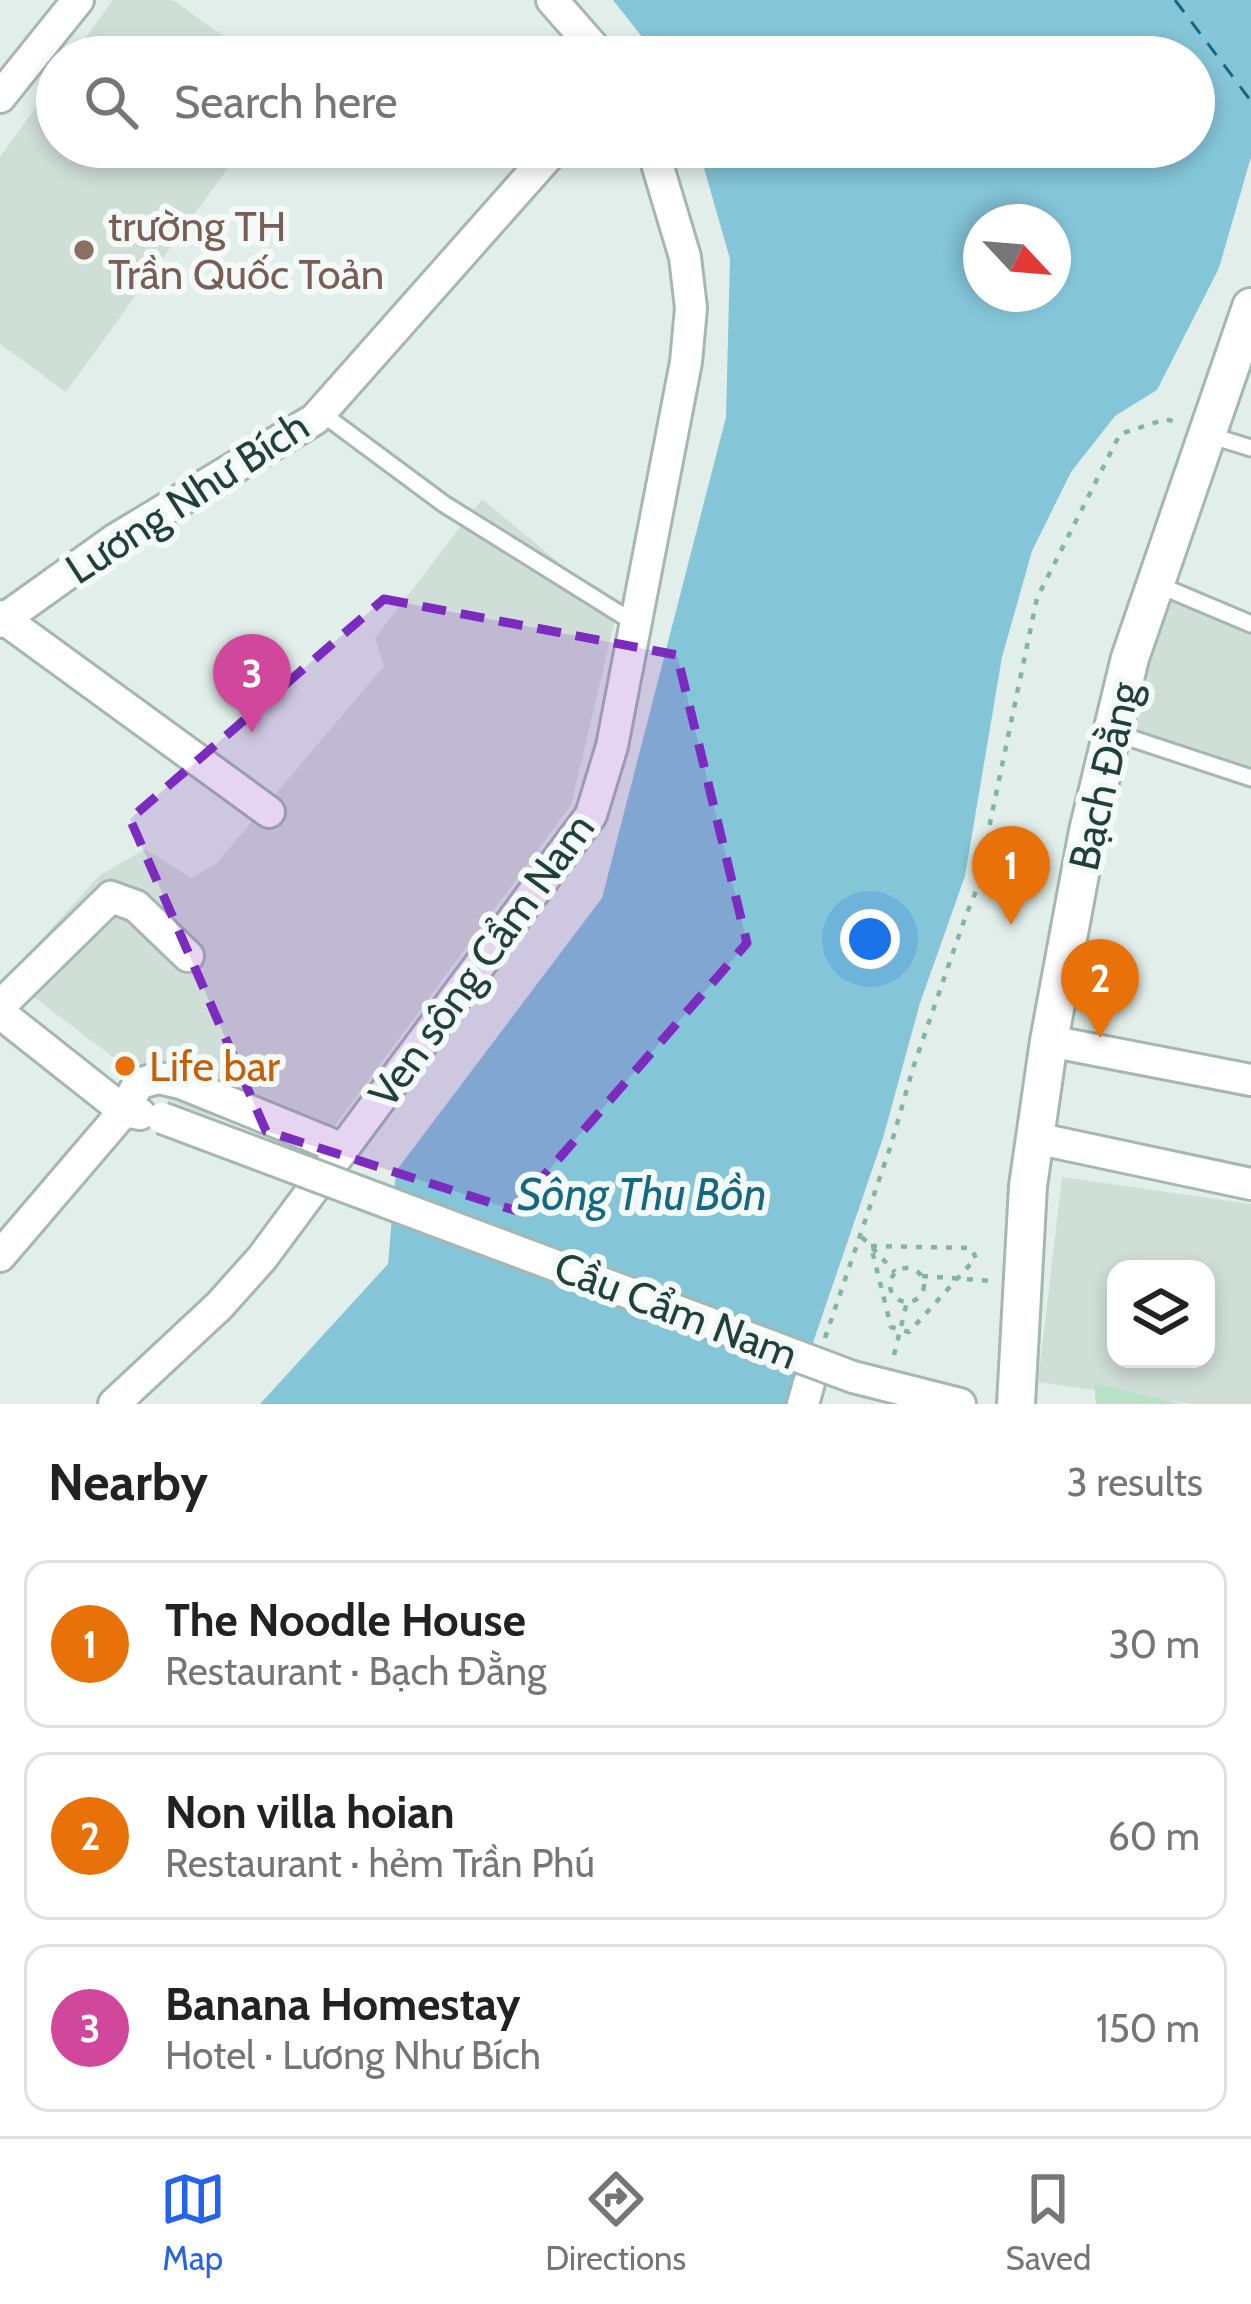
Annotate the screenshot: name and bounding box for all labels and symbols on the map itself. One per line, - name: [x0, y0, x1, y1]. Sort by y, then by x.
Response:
- place label: trường TH Trần Quốc Toản: [108, 200, 384, 300]
- north arrow: [963, 204, 1071, 312]
- marker: trường TH Trần Quốc Toản: [71, 237, 97, 263]
- street label: Lương Như Bích: [56, 399, 318, 595]
- pin: 3: [213, 634, 291, 733]
- street label: Bạch Đằng: [1057, 676, 1151, 875]
- street label: Ven sông Cẩm Nam: [357, 803, 605, 1117]
- pin: 1: [972, 826, 1050, 925]
- your location: [840, 909, 900, 969]
- pin: 2: [1061, 939, 1139, 1038]
- place label: Life bar: [149, 1040, 281, 1092]
- marker: Life bar: [112, 1053, 138, 1079]
- water label: Sông Thu Bồn: [517, 1167, 767, 1221]
- street label: Cầu Cẩm Nam: [547, 1240, 805, 1380]

